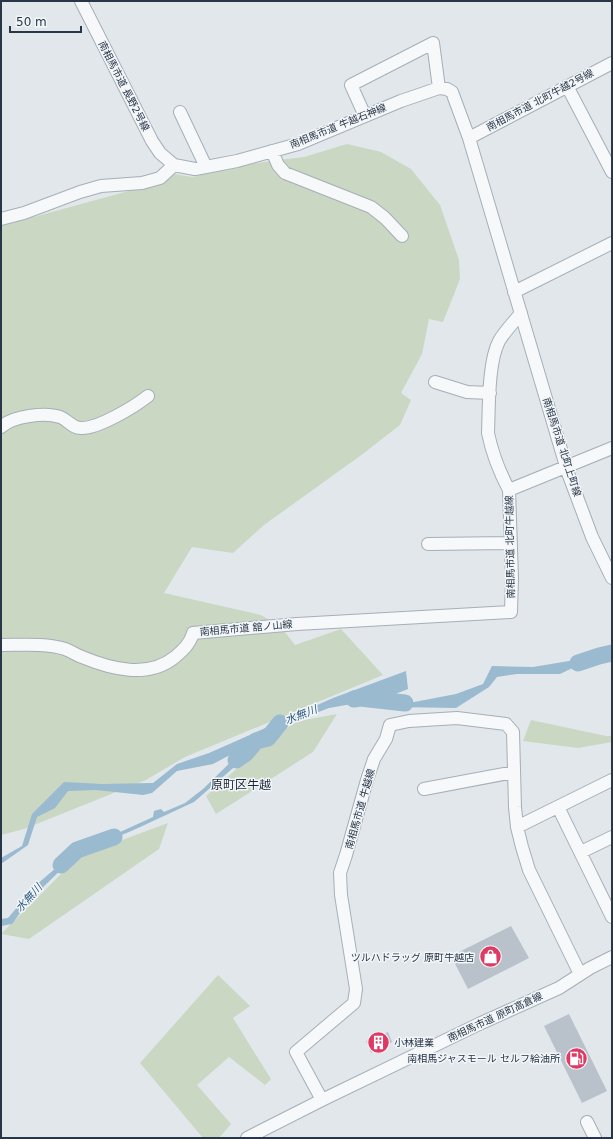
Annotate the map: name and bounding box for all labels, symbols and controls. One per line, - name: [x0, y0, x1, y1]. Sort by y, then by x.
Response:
- scale bar: [10, 8, 81, 34]
- text: 50 m: [16, 15, 47, 29]
- street label: 南相馬市道 長野2号線: [97, 39, 151, 133]
- street label: 南相馬市道 北町牛越2号線: [485, 67, 595, 133]
- street label: 南相馬市道 牛越石神線: [288, 102, 388, 150]
- street label: 南相馬市道 北町上町線: [541, 396, 583, 498]
- street label: 南相馬市道 北町牛越線: [504, 495, 516, 599]
- street label: 南相馬市道 舘ノ山線: [199, 618, 293, 638]
- water label: 水無川: [283, 703, 320, 727]
- street label: 南相馬市道 牛越線: [343, 768, 377, 850]
- district label: 原町区牛越: [211, 778, 271, 792]
- water label: 水無川: [13, 881, 46, 915]
- shop icon: ツルハドラッグ 原町牛越店: [477, 944, 503, 970]
- place label: ツルハドラッグ 原町牛越店: [351, 952, 474, 963]
- street label: 南相馬市道 原町高倉線: [446, 990, 544, 1044]
- building icon: 小林建業: [366, 1029, 392, 1055]
- place label: 小林建業: [394, 1037, 434, 1048]
- fuel station icon: 南相馬ジャスモール セルフ給油所: [563, 1045, 589, 1071]
- place label: 南相馬ジャスモール セルフ給油所: [407, 1053, 560, 1064]

